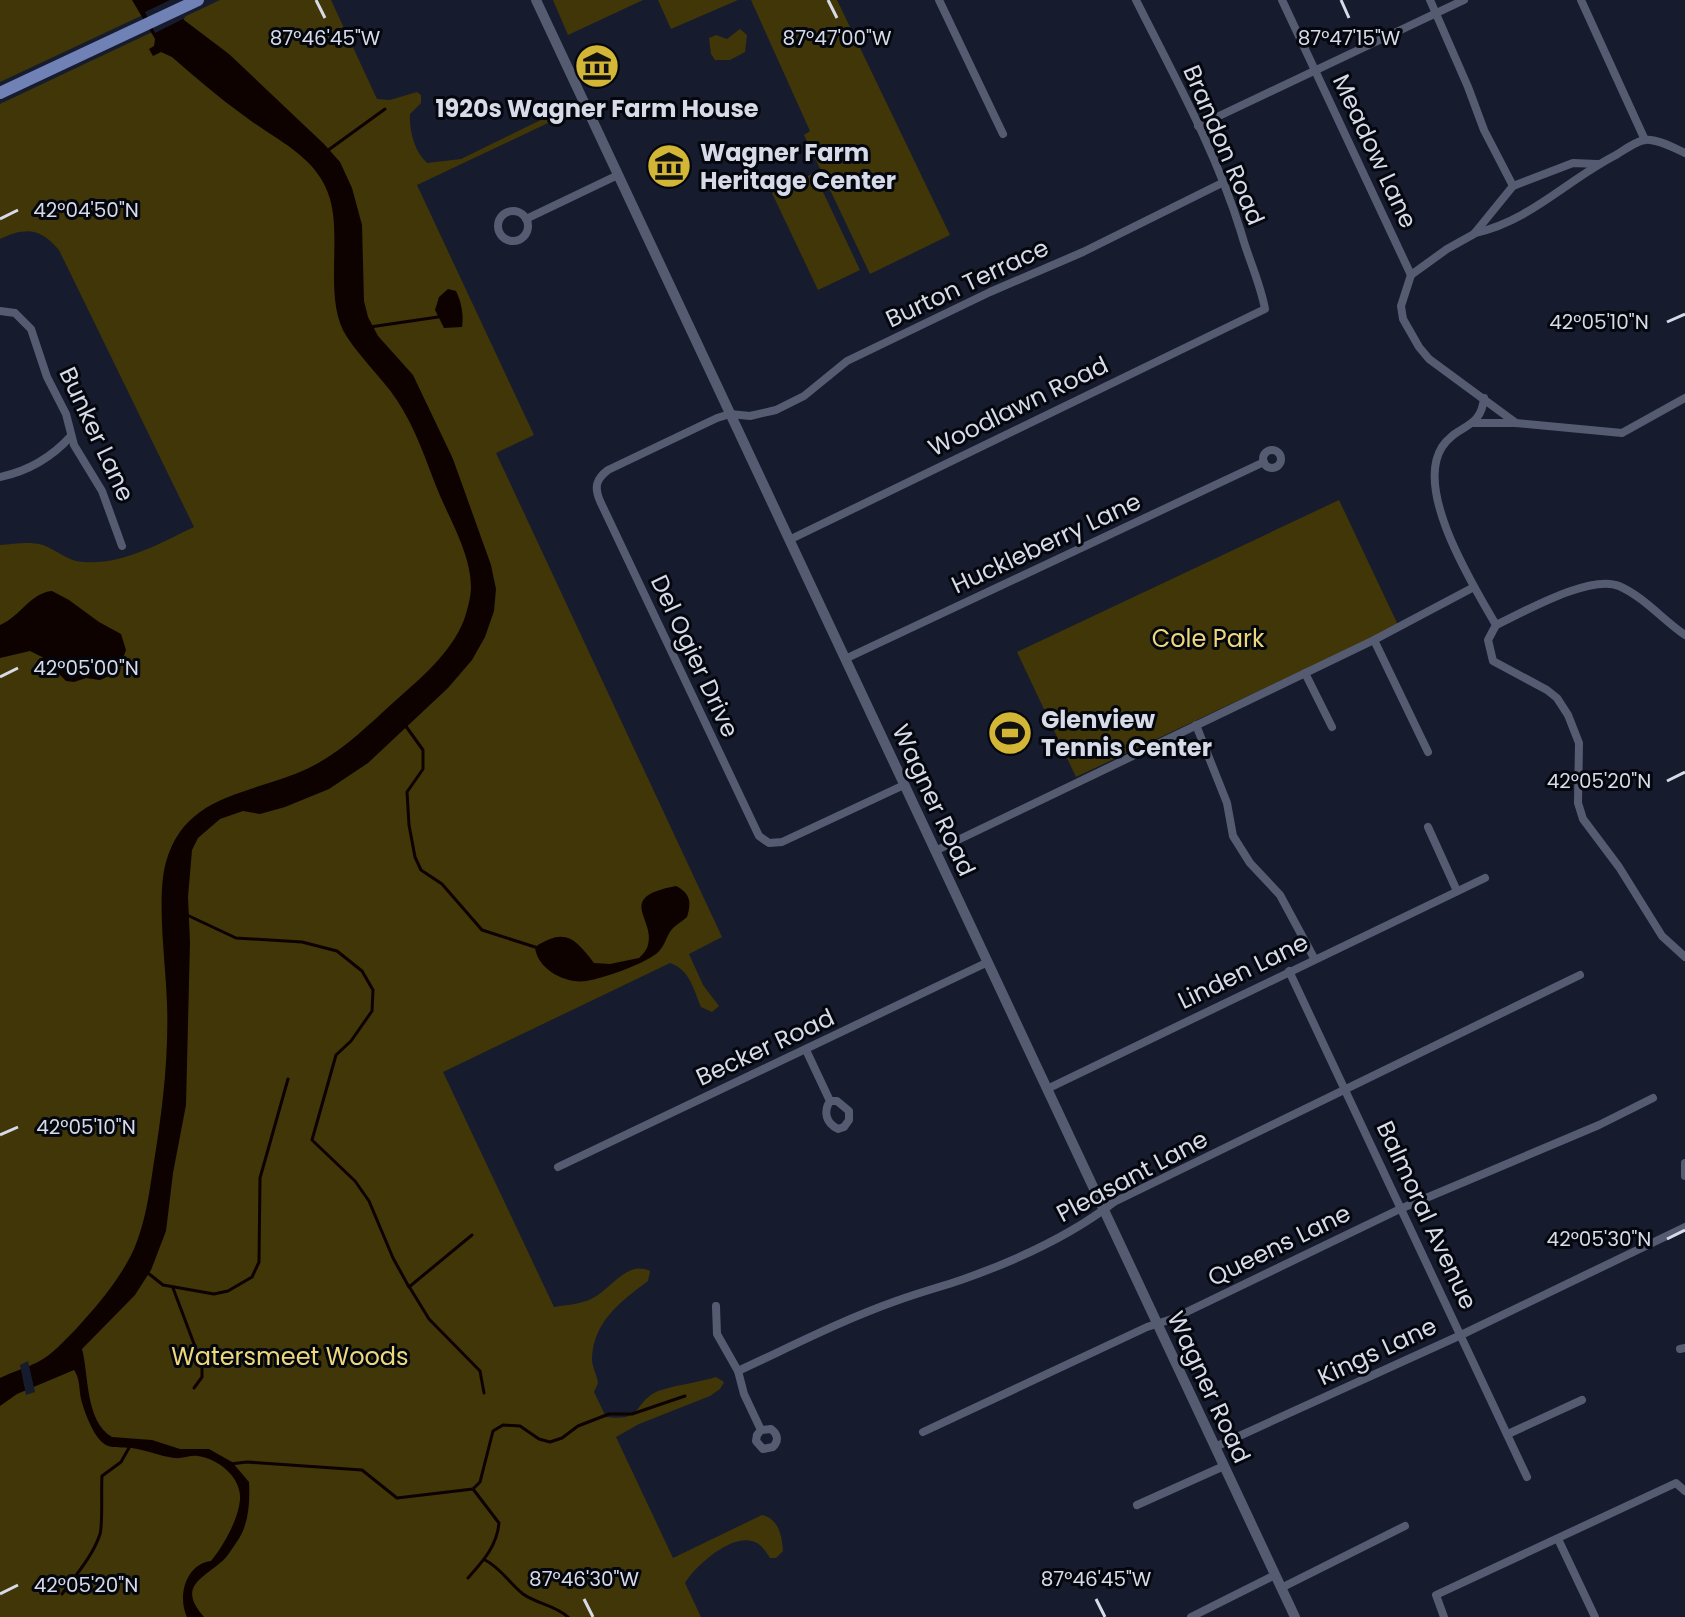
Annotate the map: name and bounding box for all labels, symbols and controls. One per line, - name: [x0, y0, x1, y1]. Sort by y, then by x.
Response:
- text: 87°46'45"W: [270, 24, 381, 52]
- text: 87°47'00"W: [783, 24, 892, 52]
- text: 87°47'15"W: [1298, 24, 1401, 52]
- museum icon: 1920s Wagner Farm House: [573, 42, 621, 90]
- street label: Brandon Road: [1175, 60, 1273, 230]
- street label: Meadow Lane: [1325, 69, 1425, 233]
- place label: 1920s Wagner Farm House: [435, 92, 759, 125]
- place label: Wagner Farm Heritage Center: [700, 136, 896, 197]
- museum icon: Wagner Farm Heritage Center: [645, 142, 693, 190]
- text: 42°04'50"N: [33, 196, 139, 224]
- street label: Burton Terrace: [880, 231, 1054, 335]
- text: 42°05'10"N: [1549, 308, 1649, 336]
- street label: Woodlawn Road: [923, 348, 1113, 464]
- street label: Bunker Lane: [51, 361, 143, 507]
- street label: Huckleberry Lane: [946, 485, 1146, 601]
- street label: Del Ogier Drive: [643, 569, 747, 743]
- park label: Cole Park: [1152, 622, 1265, 655]
- text: 42°05'00"N: [33, 654, 139, 682]
- place label: Glenview Tennis Center: [1041, 703, 1212, 764]
- sports icon: Glenview Tennis Center: [986, 709, 1034, 757]
- street label: Wagner Road: [884, 719, 984, 881]
- text: 42°05'20"N: [1547, 767, 1651, 795]
- street label: Linden Lane: [1172, 925, 1314, 1017]
- street label: Becker Road: [690, 1001, 840, 1093]
- text: 42°05'10"N: [36, 1113, 136, 1141]
- street label: Balmoral Avenue: [1369, 1115, 1485, 1315]
- street label: Pleasant Lane: [1051, 1122, 1213, 1230]
- street label: Queens Lane: [1202, 1196, 1356, 1294]
- text: 42°05'30"N: [1547, 1225, 1651, 1253]
- street label: Wagner Road: [1159, 1306, 1259, 1468]
- street label: Kings Lane: [1312, 1309, 1442, 1393]
- park label: Watersmeet Woods: [171, 1340, 409, 1373]
- text: 87°46'30"W: [529, 1565, 639, 1593]
- text: 87°46'45"W: [1041, 1565, 1152, 1593]
- text: 42°05'20"N: [34, 1571, 138, 1599]

